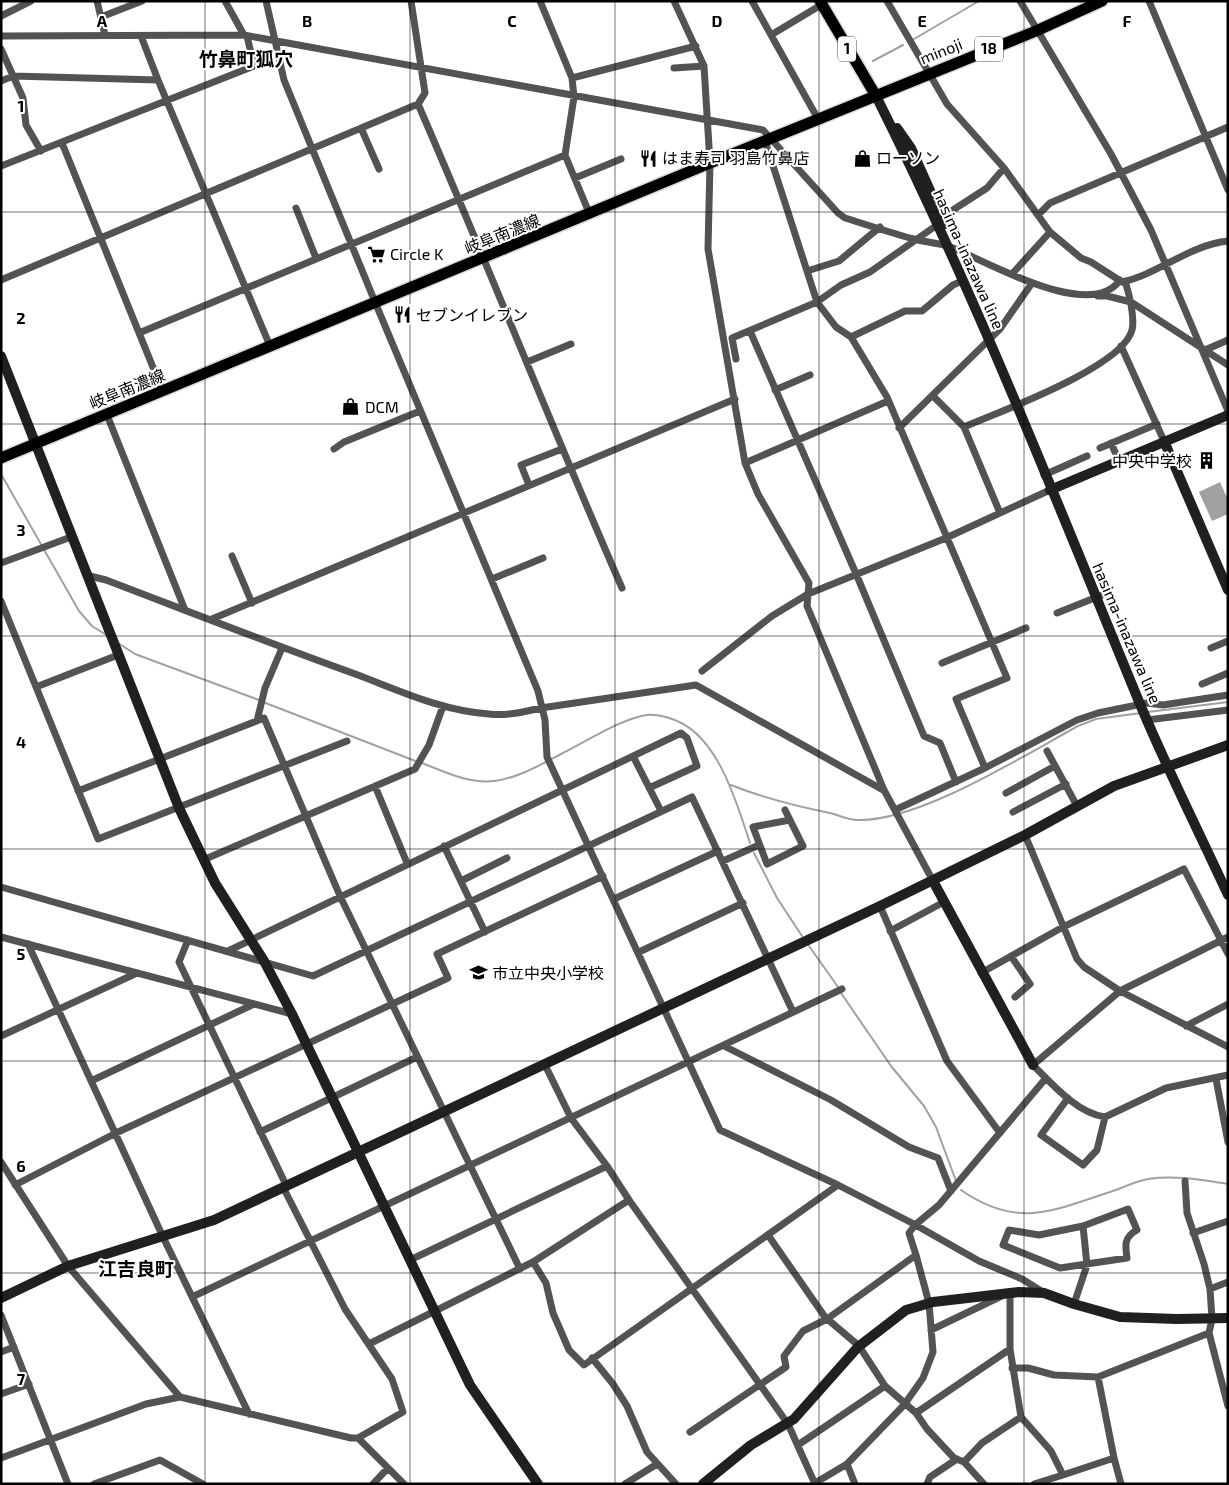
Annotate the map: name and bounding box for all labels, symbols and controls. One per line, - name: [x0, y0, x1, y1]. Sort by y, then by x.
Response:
- text: A: [97, 11, 108, 30]
- text: B: [302, 11, 312, 30]
- text: C: [507, 11, 517, 30]
- text: D: [712, 11, 723, 30]
- text: E: [917, 11, 927, 30]
- text: F: [1123, 11, 1132, 30]
- street label: minoji: [917, 33, 965, 69]
- road number: 1: [838, 36, 856, 62]
- road number: 18: [975, 36, 1003, 62]
- district label: 竹鼻町狐穴: [198, 47, 294, 70]
- text: 1: [18, 96, 24, 115]
- restaurant icon: はま寿司 羽島竹鼻店: [638, 148, 658, 168]
- place label: はま寿司 羽島竹鼻店: [662, 148, 810, 167]
- shop icon: ローソン: [852, 148, 872, 168]
- place label: ローソン: [876, 148, 940, 167]
- street label: hasima-inazawa line: [930, 186, 1009, 332]
- street label: 岐阜南濃線: [461, 210, 542, 257]
- supermarket icon: Circle K: [366, 244, 386, 264]
- place label: Circle K: [390, 244, 444, 263]
- restaurant icon: セブンイレブン: [392, 305, 412, 325]
- place label: セブンイレブン: [416, 305, 528, 324]
- text: 2: [16, 308, 26, 327]
- street label: 岐阜南濃線: [86, 365, 167, 412]
- shop icon: DCM: [341, 397, 361, 417]
- place label: DCM: [365, 397, 399, 416]
- place label: 中央中学校: [1112, 451, 1192, 470]
- building icon: 中央中学校: [1196, 451, 1216, 471]
- text: 3: [16, 520, 26, 539]
- street label: hasima-inazawa line: [1089, 559, 1166, 706]
- text: 4: [16, 732, 26, 751]
- text: 5: [17, 944, 26, 963]
- school or university icon: 市立中央小学校: [468, 963, 488, 983]
- place label: 市立中央小学校: [492, 963, 604, 982]
- text: 6: [16, 1156, 26, 1175]
- district label: 江吉良町: [98, 1257, 174, 1280]
- text: 7: [17, 1369, 26, 1388]

